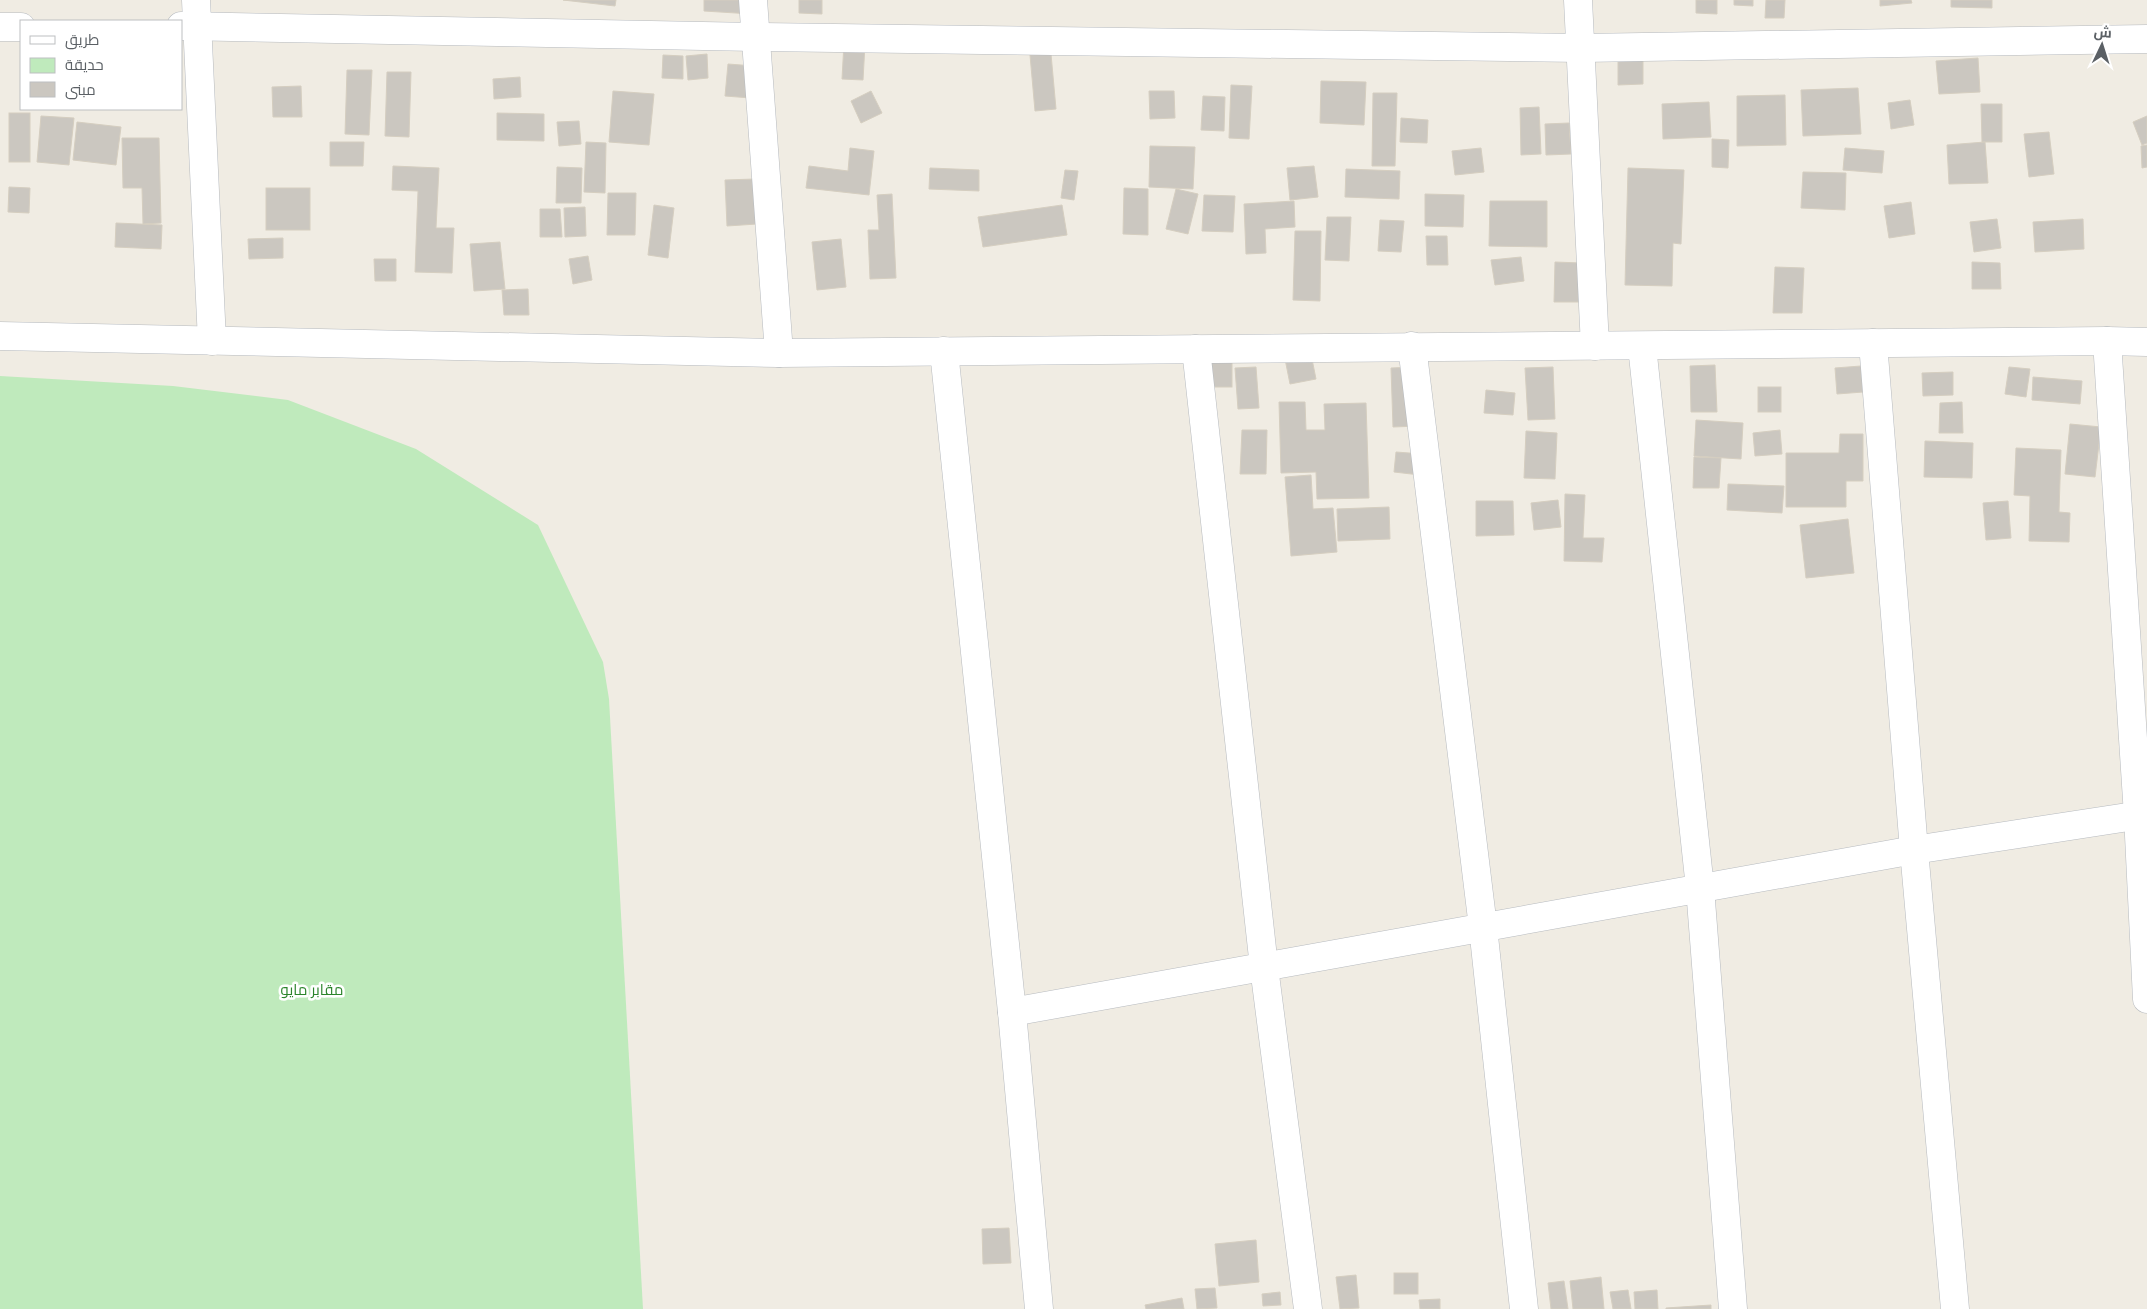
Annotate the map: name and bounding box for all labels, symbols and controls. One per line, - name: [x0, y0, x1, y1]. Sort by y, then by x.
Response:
- legend: [20, 20, 182, 110]
- north arrow: [2077, 20, 2127, 70]
- text: ش: [2093, 21, 2113, 42]
- text: طريق: [65, 29, 99, 50]
- text: حديقة: [65, 54, 104, 74]
- text: مبنى: [65, 79, 96, 100]
- park label: مقابر مايو: [281, 979, 343, 999]

